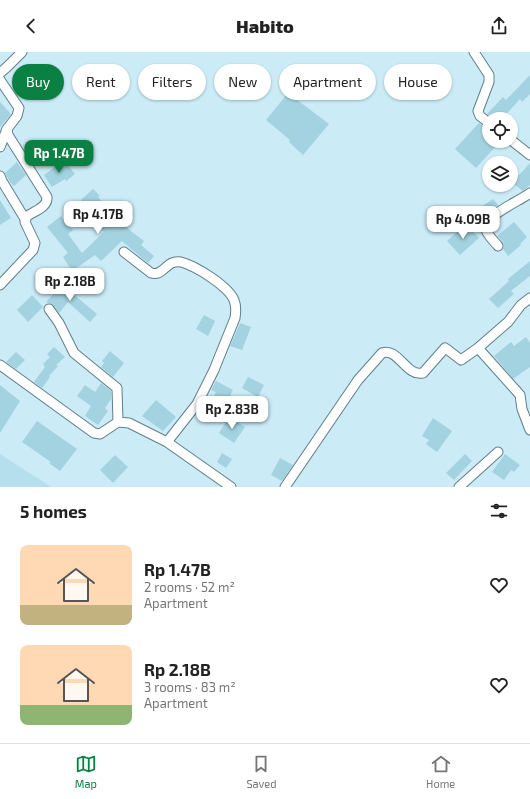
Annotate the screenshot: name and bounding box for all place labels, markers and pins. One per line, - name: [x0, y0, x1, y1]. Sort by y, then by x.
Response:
- pin: Rp 1.47B: [18, 140, 100, 174]
- pin: Rp 4.17B: [57, 201, 139, 235]
- pin: Rp 4.09B: [422, 206, 504, 240]
- pin: Rp 2.18B: [29, 268, 111, 302]
- pin: Rp 2.83B: [191, 396, 273, 430]

